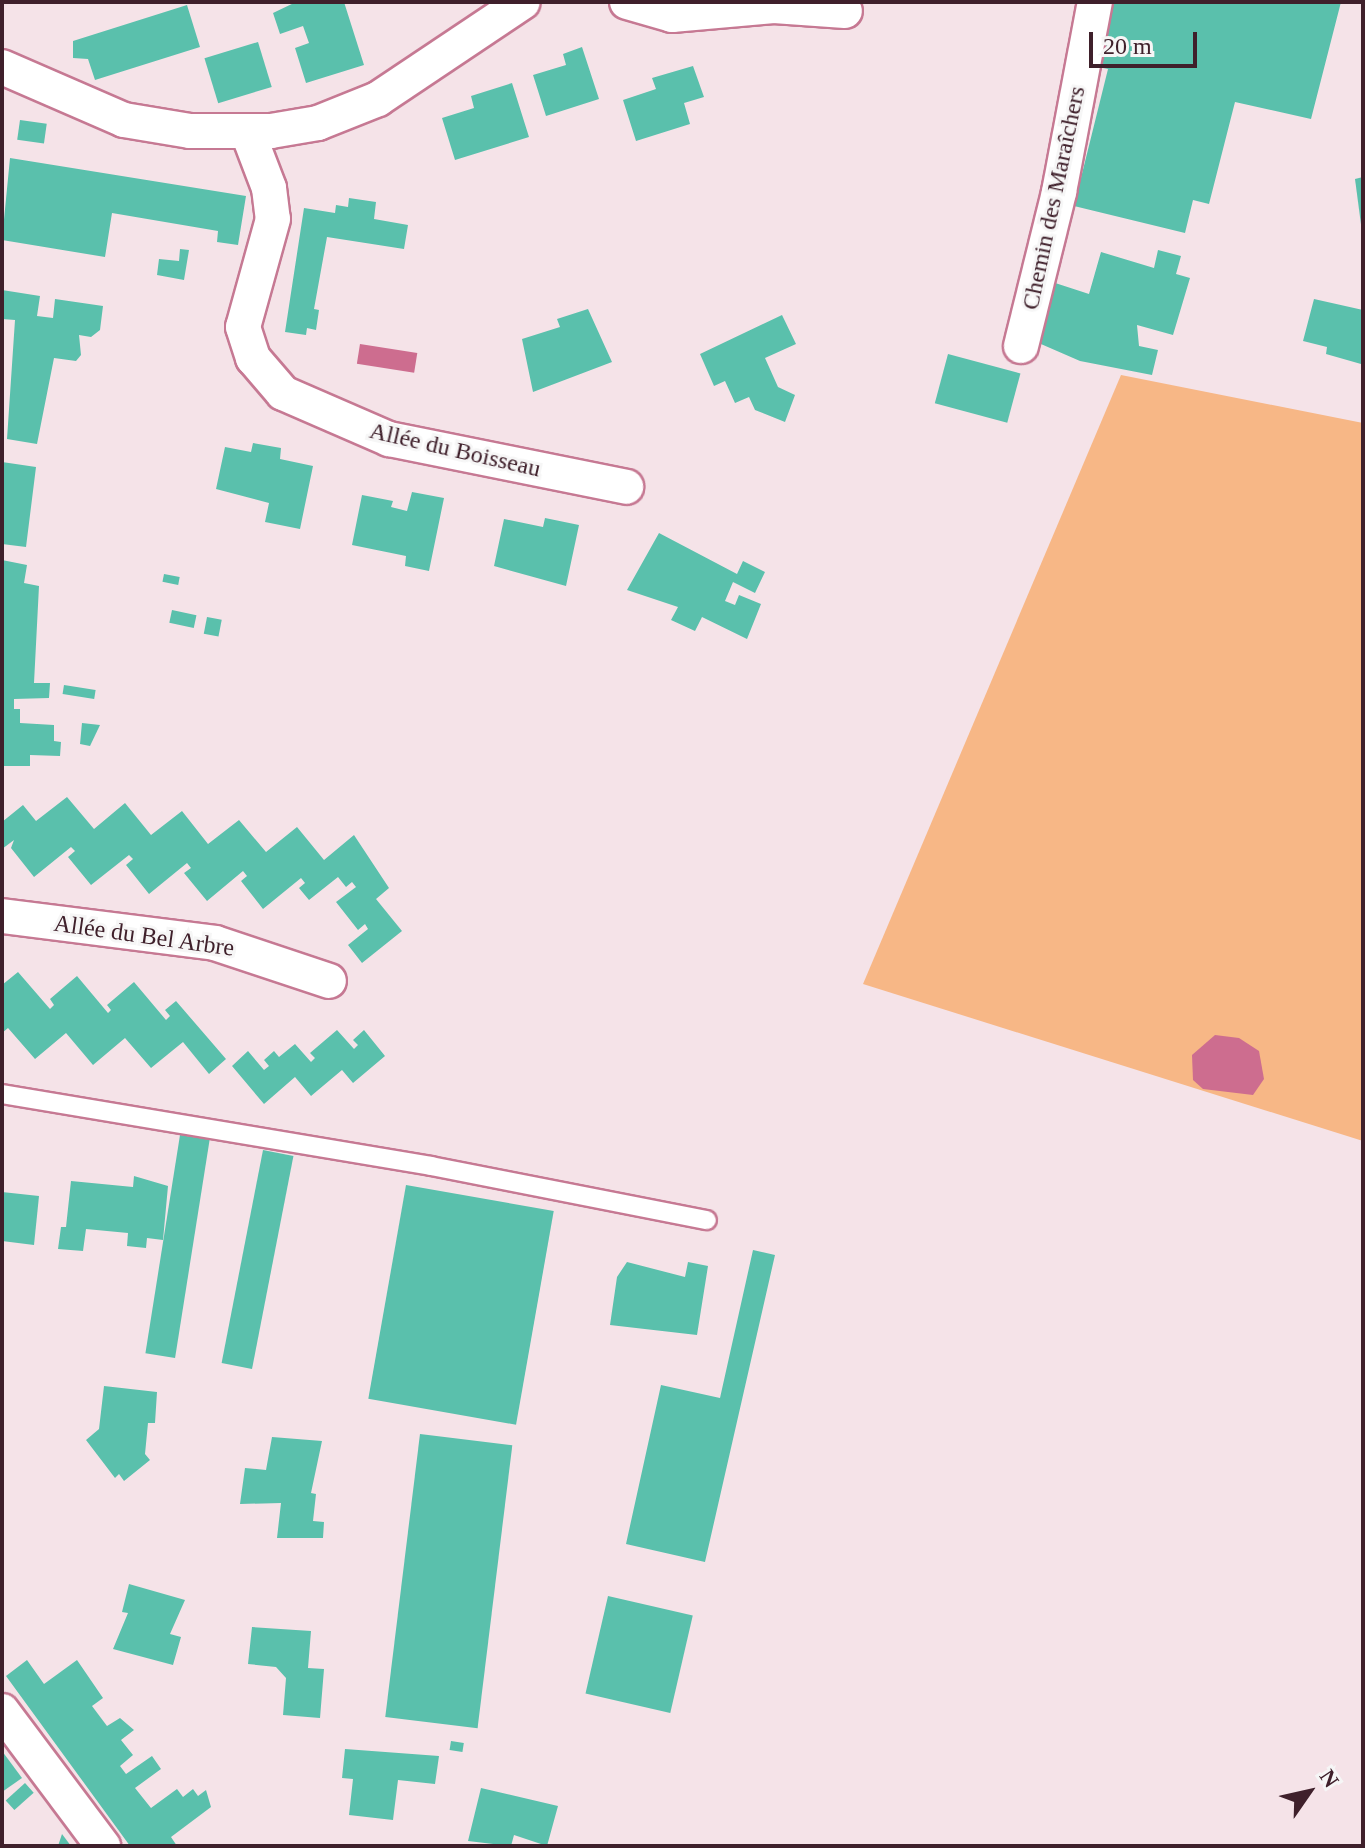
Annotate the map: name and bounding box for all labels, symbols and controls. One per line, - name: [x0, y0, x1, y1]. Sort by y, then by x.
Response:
- scale bar: [1093, 16, 1201, 66]
- text: 20 m: [1103, 33, 1152, 59]
- street label: Chemin des Maraîchers: [1016, 84, 1092, 312]
- street label: Allée du Boisseau: [367, 416, 543, 484]
- street label: Allée du Bel Arbre: [51, 909, 237, 963]
- north arrow: [1269, 1752, 1349, 1832]
- text: N: [1315, 1765, 1344, 1792]

